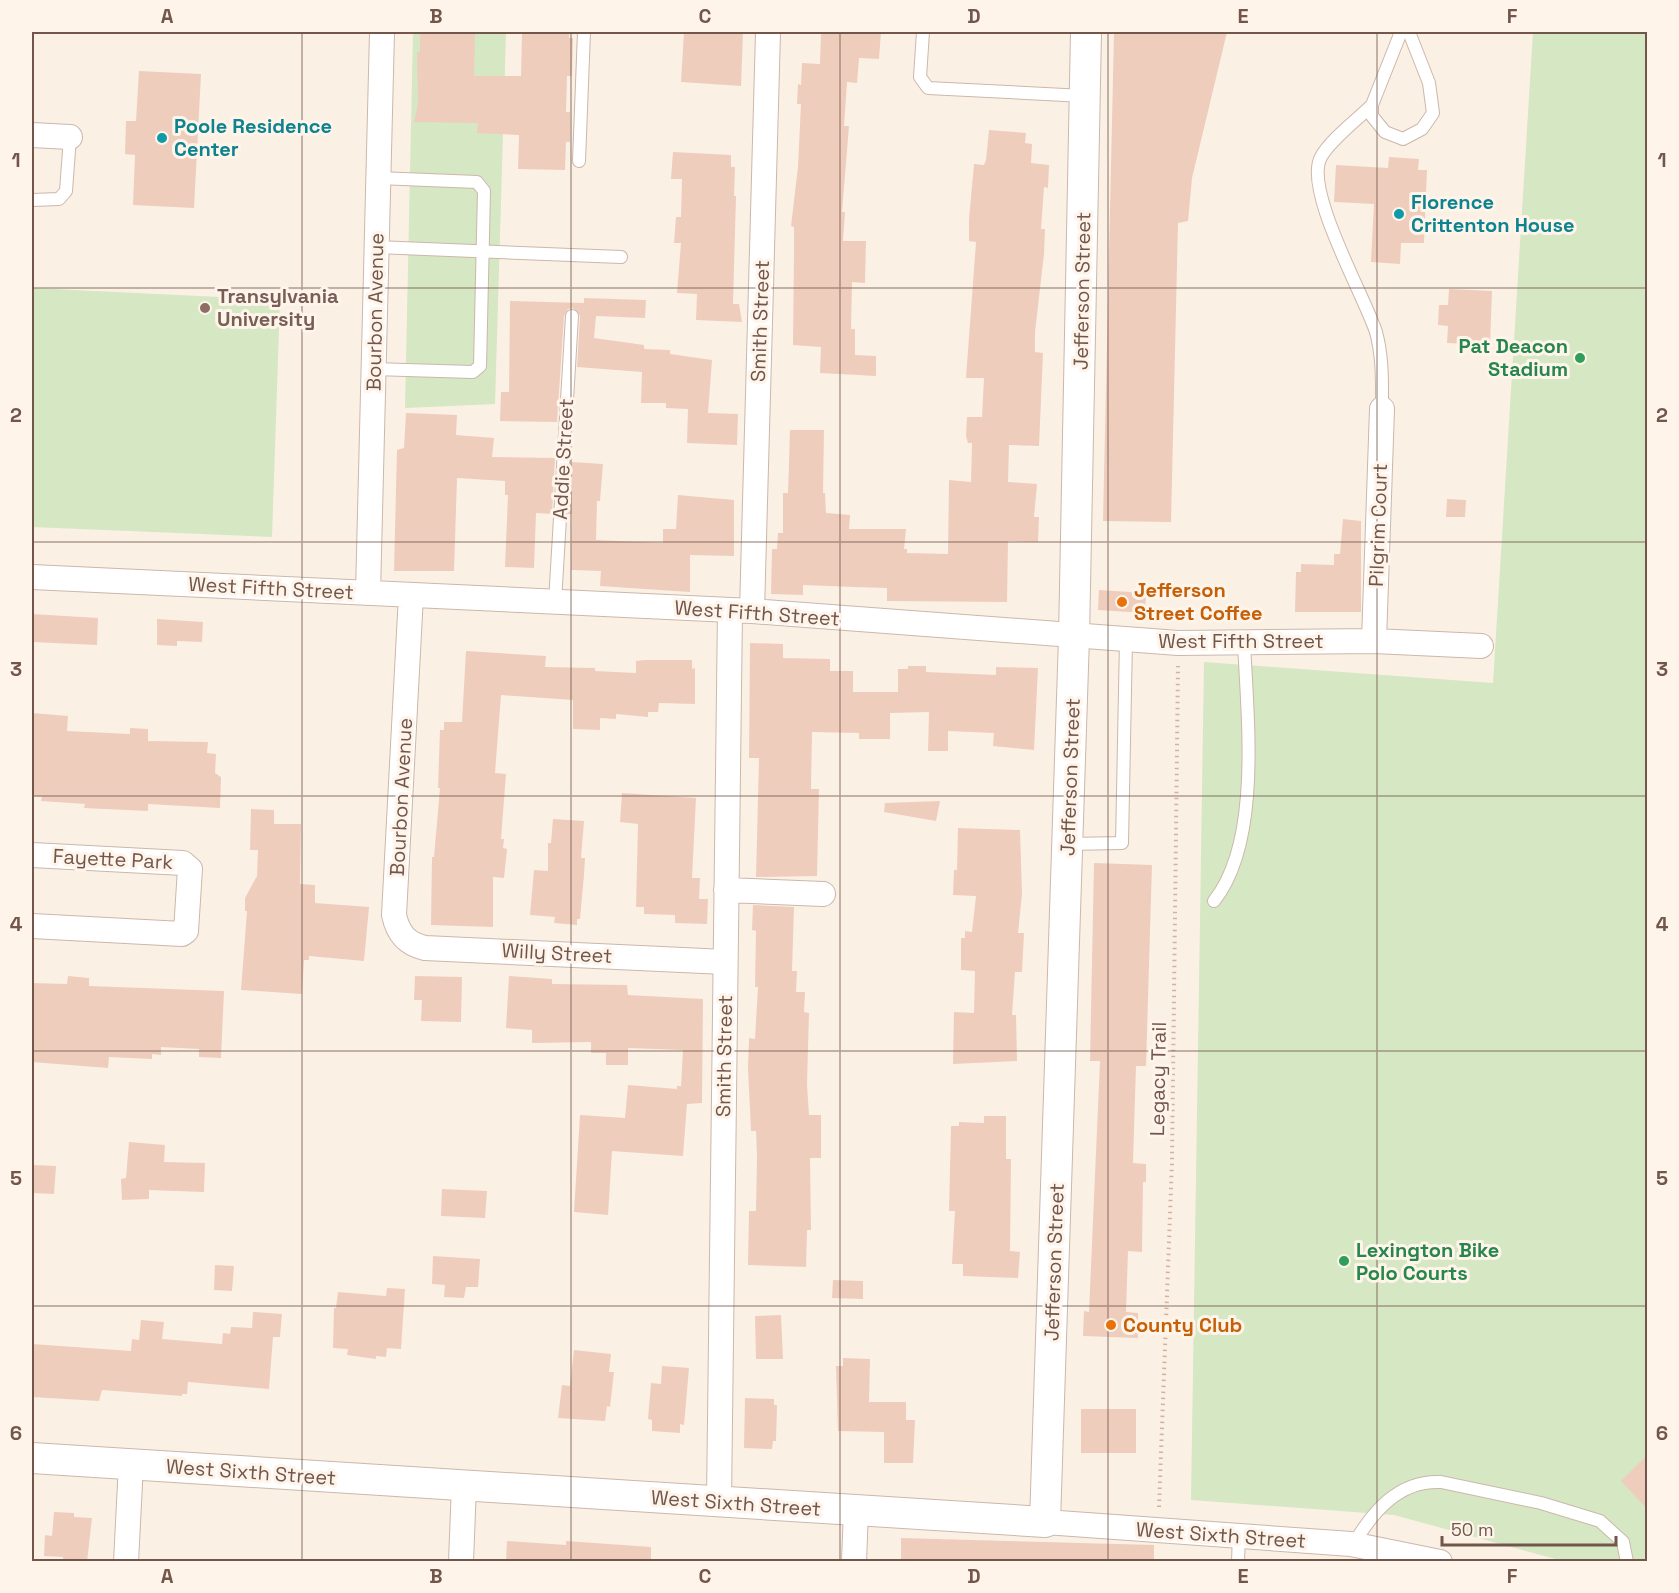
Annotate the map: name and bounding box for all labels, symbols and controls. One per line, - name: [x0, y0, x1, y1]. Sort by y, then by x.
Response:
- text: A: [161, 3, 174, 29]
- text: B: [429, 3, 443, 29]
- text: C: [699, 3, 712, 29]
- text: D: [967, 3, 981, 29]
- text: E: [1237, 3, 1249, 29]
- text: F: [1507, 3, 1518, 29]
- place label: Poole Residence Center: [174, 113, 332, 162]
- marker: Poole Residence Center: [155, 131, 169, 145]
- text: 1: [11, 147, 21, 173]
- text: 1: [1657, 147, 1667, 173]
- place label: Florence Crittenton House: [1411, 189, 1574, 238]
- marker: Florence Crittenton House: [1392, 207, 1406, 221]
- street label: Jefferson Street: [1068, 212, 1096, 370]
- street label: Bourbon Avenue: [361, 233, 389, 391]
- street label: Smith Street: [745, 260, 775, 382]
- place label: Transylvania University: [217, 283, 339, 332]
- marker: Transylvania University: [198, 301, 212, 315]
- place label: Pat Deacon Stadium: [1459, 333, 1568, 382]
- marker: Pat Deacon Stadium: [1573, 351, 1587, 365]
- street label: Addie Street: [547, 398, 579, 520]
- text: 2: [10, 402, 22, 428]
- text: 2: [1656, 402, 1668, 428]
- street label: Pilgrim Court: [1363, 463, 1393, 587]
- street label: West Fifth Street: [188, 571, 354, 605]
- place label: Jefferson Street Coffee: [1134, 577, 1263, 626]
- street label: West Fifth Street: [673, 594, 841, 632]
- marker: Jefferson Street Coffee: [1115, 595, 1129, 609]
- street label: West Fifth Street: [1158, 628, 1324, 654]
- text: 3: [10, 656, 22, 682]
- text: 3: [1656, 656, 1668, 682]
- street label: Jefferson Street: [1054, 698, 1086, 856]
- street label: Bourbon Avenue: [384, 717, 418, 877]
- street label: Fayette Park: [52, 843, 174, 875]
- text: 4: [10, 911, 23, 937]
- text: 4: [1656, 911, 1669, 937]
- street label: Willy Street: [501, 937, 613, 969]
- street label: Smith Street: [710, 995, 738, 1117]
- street label: Legacy Trail: [1144, 1022, 1172, 1136]
- text: 5: [10, 1165, 22, 1191]
- text: 5: [1656, 1165, 1668, 1191]
- street label: Jefferson Street: [1038, 1183, 1070, 1341]
- place label: Lexington Bike Polo Courts: [1356, 1237, 1499, 1286]
- marker: Lexington Bike Polo Courts: [1337, 1254, 1351, 1268]
- place label: County Club: [1123, 1312, 1242, 1338]
- marker: County Club: [1104, 1318, 1118, 1332]
- text: 6: [10, 1420, 22, 1446]
- text: 6: [1656, 1420, 1668, 1446]
- street label: West Sixth Street: [165, 1453, 337, 1491]
- street label: West Sixth Street: [650, 1484, 822, 1522]
- scale bar: [1442, 1509, 1616, 1547]
- street label: West Sixth Street: [1135, 1516, 1307, 1554]
- text: 50 m: [1451, 1518, 1493, 1541]
- text: A: [161, 1563, 174, 1589]
- text: B: [429, 1563, 443, 1589]
- text: C: [699, 1563, 712, 1589]
- text: D: [967, 1563, 981, 1589]
- text: E: [1237, 1563, 1249, 1589]
- text: F: [1507, 1563, 1518, 1589]

